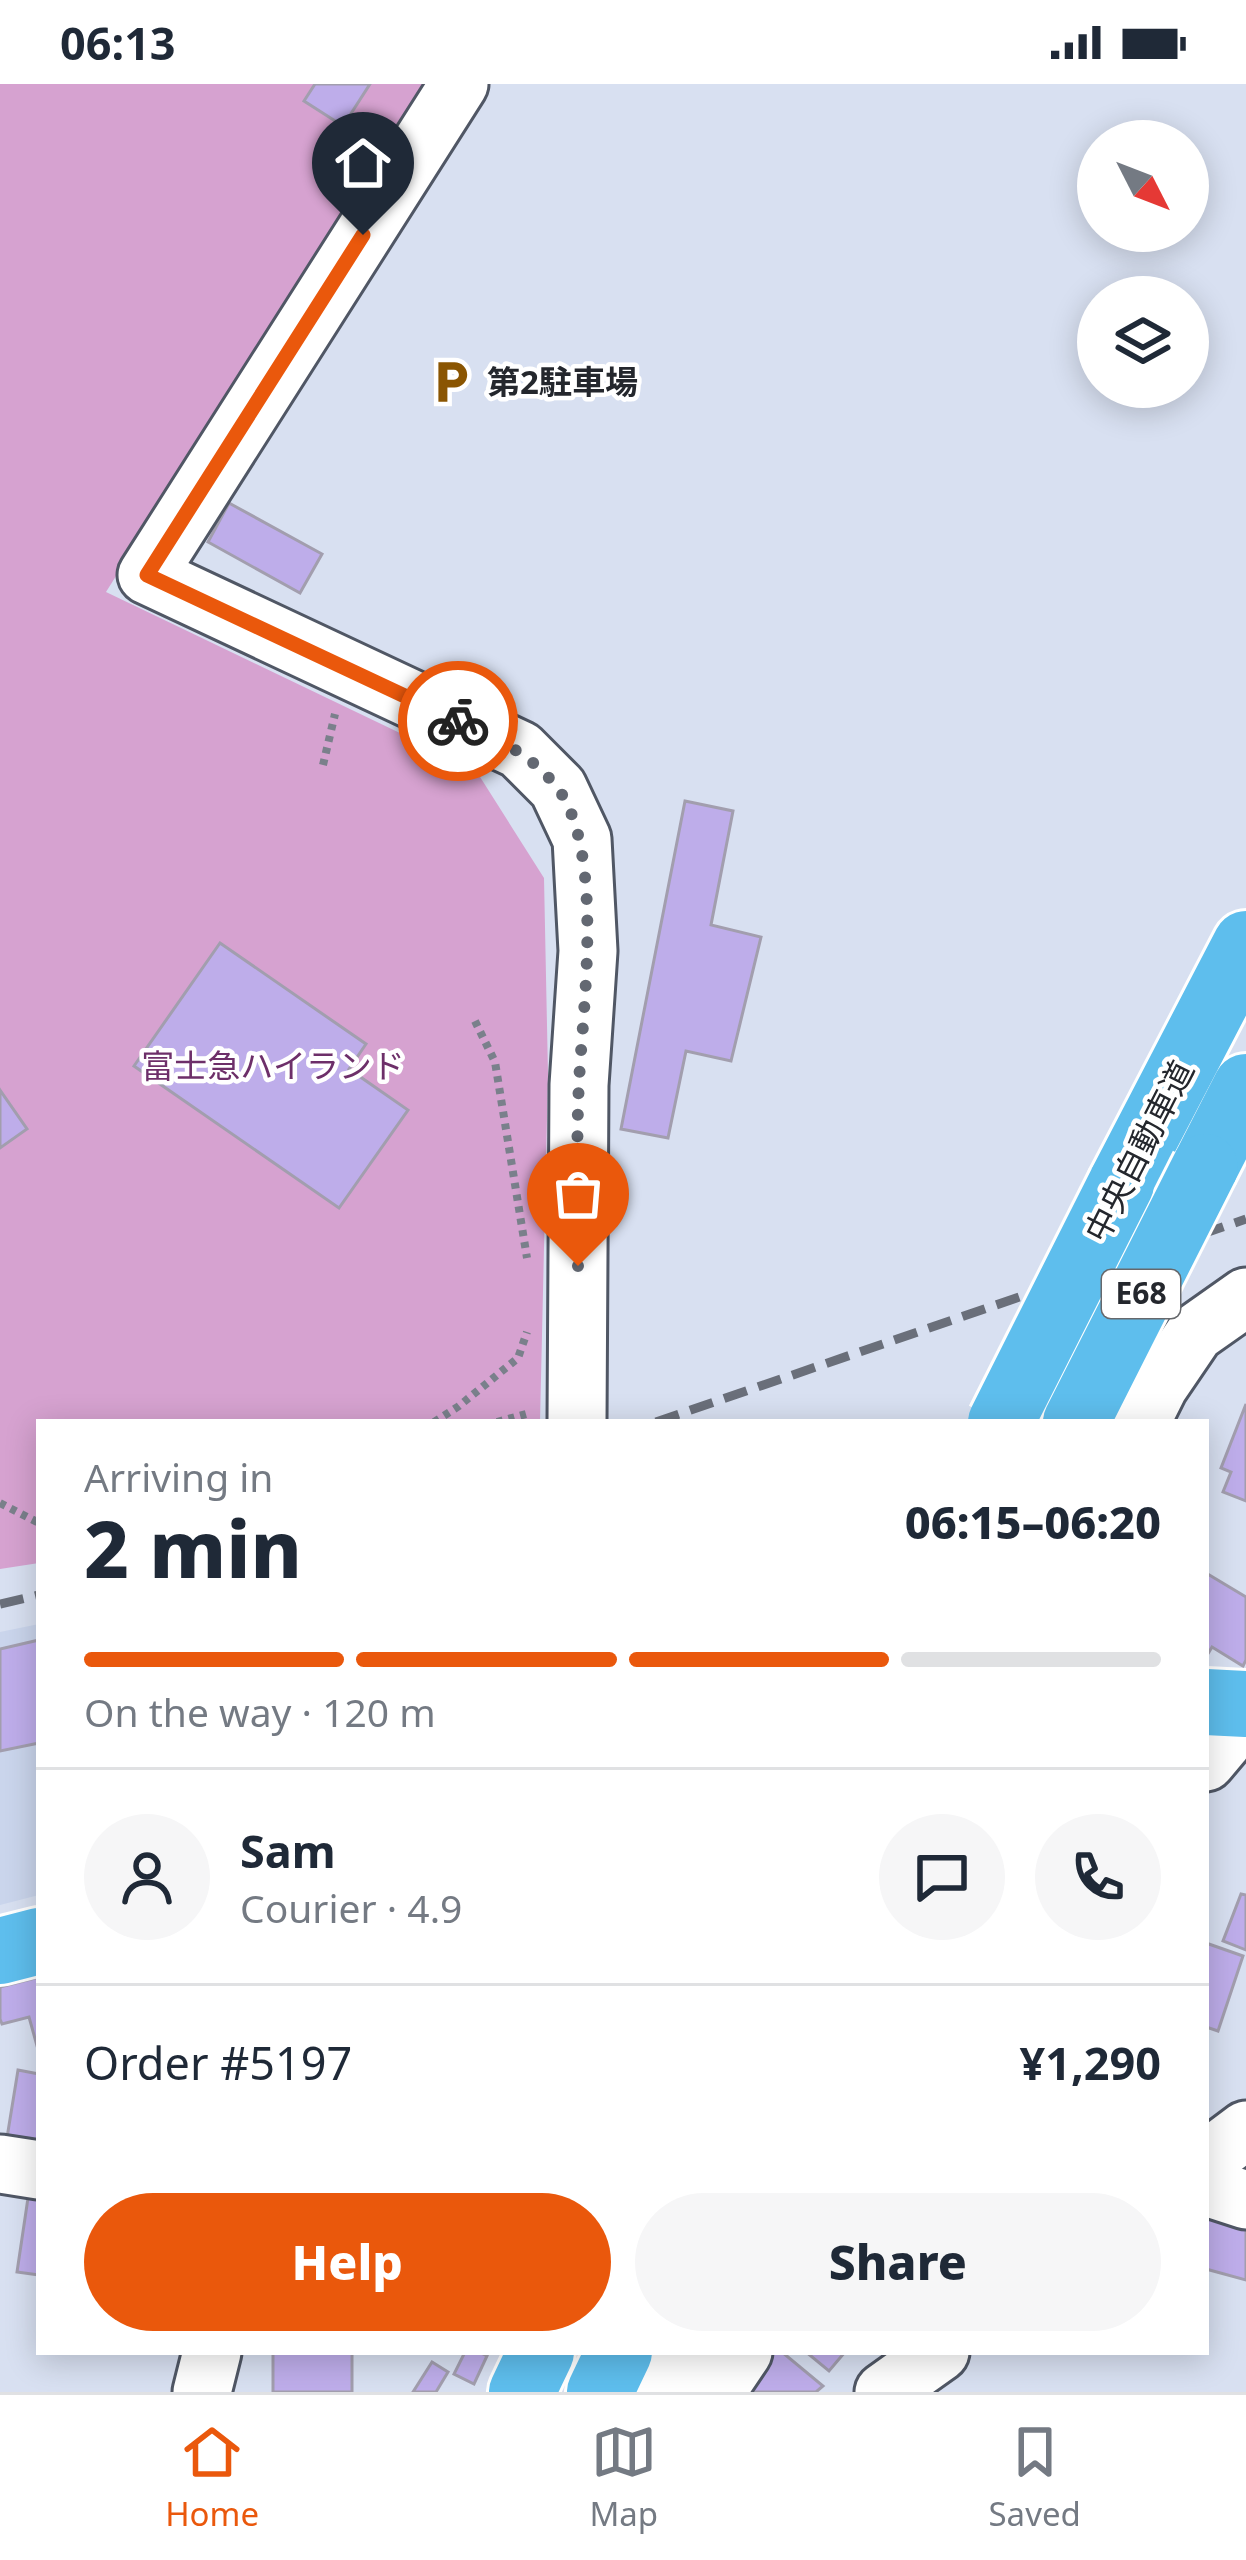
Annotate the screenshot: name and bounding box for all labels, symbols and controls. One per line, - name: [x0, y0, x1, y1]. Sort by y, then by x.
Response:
- text: 06:13: [60, 12, 176, 73]
- pin: [312, 112, 414, 235]
- north arrow: [1077, 120, 1209, 252]
- map controls: [1077, 120, 1209, 408]
- icon: home: [330, 130, 396, 196]
- button: layers: [1077, 276, 1209, 408]
- parking icon: 第2駐車場: [426, 357, 476, 407]
- place label: 第2駐車場: [487, 359, 638, 404]
- courier: [398, 661, 518, 781]
- icon: bike: [425, 688, 491, 754]
- park label: 富士急ハイランド: [141, 1043, 405, 1088]
- street label: 中央自動車道: [1074, 1052, 1204, 1249]
- pin: [527, 1143, 629, 1266]
- icon: bag: [545, 1161, 611, 1227]
- road number: E68: [1102, 1270, 1180, 1318]
- text: Arriving in: [84, 1450, 273, 1503]
- text: 06:15–06:20: [905, 1491, 1161, 1552]
- text: 2 min: [84, 1495, 302, 1601]
- text: On the way · 120 m: [84, 1685, 436, 1738]
- button: person: [84, 1814, 210, 1940]
- button: chat: [879, 1814, 1005, 1940]
- button: phone: [1035, 1814, 1161, 1940]
- text: Sam: [240, 1820, 336, 1881]
- text: Courier · 4.9: [240, 1881, 462, 1934]
- text: Order #5197: [84, 2032, 352, 2093]
- text: ¥1,290: [1019, 2032, 1161, 2093]
- button: Help: [84, 2193, 611, 2331]
- button: Share: [635, 2193, 1161, 2331]
- tab: Home: [165, 2419, 259, 2536]
- tab: Map: [589, 2419, 658, 2536]
- tab: Saved: [989, 2419, 1081, 2536]

